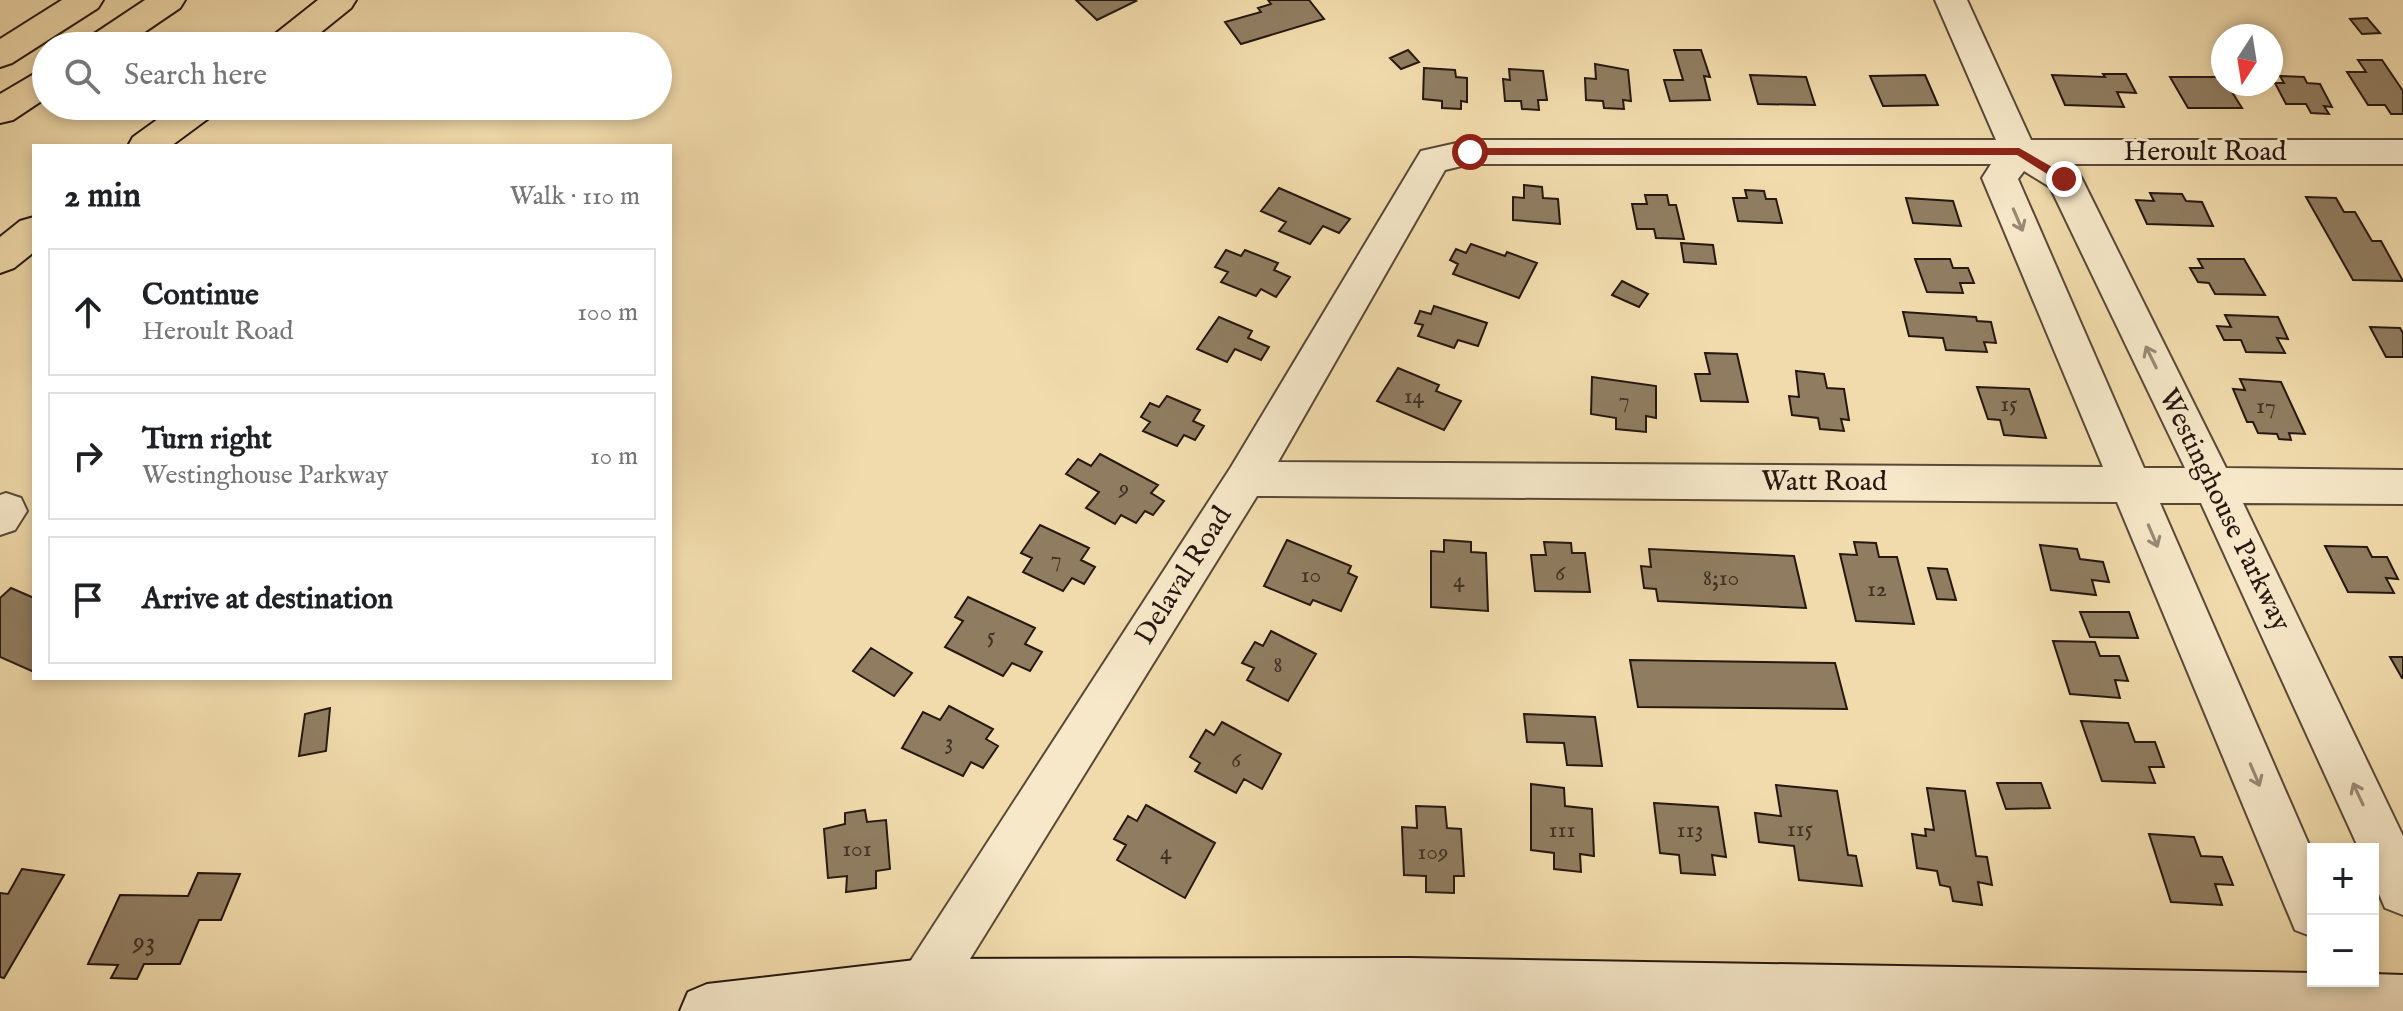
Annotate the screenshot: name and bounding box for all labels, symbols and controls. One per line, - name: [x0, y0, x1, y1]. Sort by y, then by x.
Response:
- north arrow: [2211, 24, 2283, 96]
- search box: [32, 32, 672, 120]
- icon: search: [60, 54, 104, 98]
- text: Search here: [124, 57, 267, 95]
- route start: [1452, 134, 1488, 170]
- street label: Heroult Road: [2124, 135, 2287, 170]
- route end: [2046, 161, 2082, 197]
- text: 2 min: [64, 175, 141, 218]
- text: Walk · 110 m: [510, 180, 640, 213]
- one-way arrow: [2011, 207, 2026, 232]
- text: Continue: [142, 277, 259, 315]
- icon: ahead: [66, 290, 110, 334]
- text: 100 m: [577, 296, 638, 329]
- text: Heroult Road: [142, 315, 293, 348]
- one-way arrow: [2143, 345, 2158, 369]
- house number: 14: [1404, 381, 1425, 412]
- street label: Westinghouse Parkway: [2150, 383, 2298, 637]
- house number: 7: [1618, 385, 1630, 416]
- house number: 15: [2000, 389, 2018, 420]
- house number: 17: [2256, 391, 2276, 422]
- text: Turn right: [142, 421, 272, 459]
- icon: right: [66, 434, 110, 478]
- text: 10 m: [590, 440, 638, 473]
- text: Westinghouse Parkway: [142, 459, 388, 492]
- street label: Watt Road: [1761, 465, 1887, 500]
- house number: 9: [1118, 473, 1129, 504]
- street label: Delaval Road: [1128, 500, 1240, 652]
- one-way arrow: [2147, 523, 2162, 548]
- house number: 7: [1050, 544, 1062, 575]
- house number: 6: [1555, 558, 1566, 589]
- house number: 10: [1301, 560, 1321, 591]
- house number: 8;10: [1703, 563, 1739, 594]
- house number: 4: [1453, 565, 1465, 596]
- house number: 12: [1867, 574, 1887, 605]
- icon: arrive: [66, 578, 110, 622]
- text: Arrive at destination: [142, 581, 393, 619]
- house number: 5: [987, 621, 996, 652]
- house number: 8: [1273, 650, 1283, 681]
- house number: 3: [945, 727, 953, 758]
- house number: 6: [1231, 745, 1242, 776]
- one-way arrow: [2248, 763, 2263, 787]
- one-way arrow: [2350, 782, 2365, 806]
- house number: 115: [1787, 814, 1814, 845]
- house number: 111: [1549, 815, 1575, 846]
- house number: 113: [1677, 815, 1703, 846]
- house number: 101: [842, 834, 872, 865]
- house number: 4: [1160, 837, 1172, 868]
- house number: 109: [1417, 837, 1449, 868]
- map controls: [2307, 843, 2379, 987]
- button: +: [2307, 843, 2379, 915]
- button: −: [2307, 915, 2379, 987]
- house number: 93: [132, 925, 155, 960]

